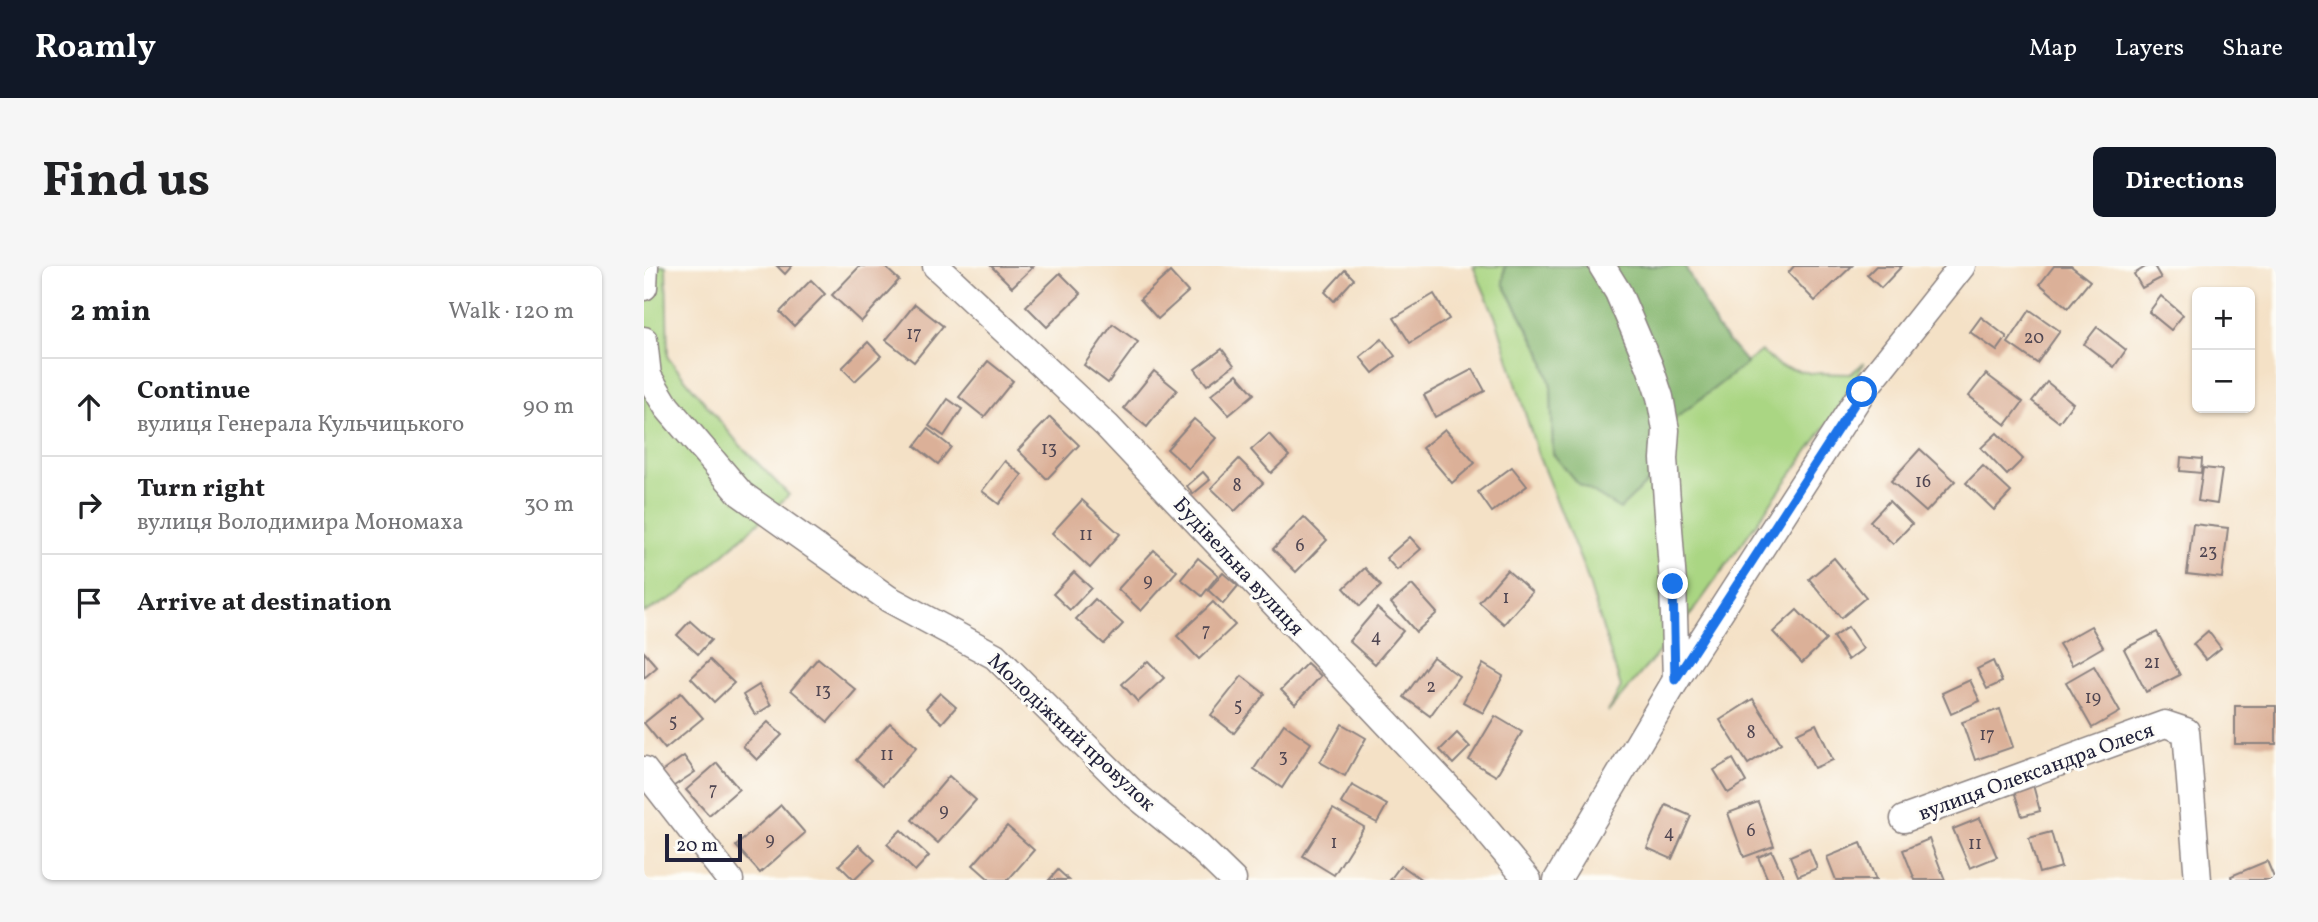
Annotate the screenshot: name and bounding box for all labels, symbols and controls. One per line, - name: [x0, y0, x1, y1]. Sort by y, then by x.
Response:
- text: Roamly: [35, 26, 156, 72]
- text: Map: [2029, 32, 2077, 66]
- text: Layers: [2115, 32, 2184, 66]
- text: Share: [2222, 32, 2283, 66]
- button: Directions: [2093, 147, 2276, 217]
- text: Find us: [42, 148, 210, 217]
- map controls: [2192, 287, 2255, 413]
- button: +: [2192, 287, 2255, 350]
- text: 2 min: [70, 291, 151, 333]
- text: Walk · 120 m: [448, 296, 574, 328]
- house number: 17: [906, 322, 922, 347]
- house number: 20: [2024, 326, 2044, 351]
- button: −: [2192, 350, 2255, 413]
- text: Continue: [137, 373, 250, 409]
- route start: [1846, 376, 1877, 407]
- icon: ahead: [70, 388, 108, 426]
- text: 90 m: [523, 391, 574, 423]
- text: вулиця Генерала Кульчицького: [137, 409, 464, 441]
- house number: 13: [1041, 437, 1057, 462]
- house number: 16: [1915, 470, 1931, 495]
- text: Turn right: [137, 471, 265, 507]
- house number: 8: [1232, 474, 1242, 499]
- icon: right: [70, 486, 108, 524]
- text: 30 m: [524, 489, 574, 521]
- street label: Будівельна вулиця: [1166, 491, 1310, 643]
- text: вулиця Володимира Мономаха: [137, 507, 464, 539]
- house number: 11: [1079, 523, 1093, 548]
- house number: 6: [1295, 534, 1305, 559]
- house number: 23: [2199, 540, 2217, 565]
- route end: [1657, 568, 1688, 599]
- house number: 9: [1143, 569, 1153, 594]
- icon: arrive: [70, 584, 108, 622]
- text: Arrive at destination: [137, 585, 392, 621]
- house number: 1: [1503, 586, 1509, 611]
- house number: 7: [1202, 619, 1210, 644]
- house number: 4: [1371, 625, 1381, 650]
- street label: Молодіжний провулок: [981, 647, 1161, 819]
- house number: 21: [2144, 651, 2160, 676]
- house number: 2: [1426, 675, 1436, 700]
- house number: 13: [815, 679, 831, 704]
- house number: 19: [2085, 686, 2101, 711]
- house number: 5: [1234, 694, 1242, 719]
- house number: 5: [669, 710, 677, 735]
- street label: вулиця Олександра Олеся: [1915, 716, 2158, 829]
- house number: 8: [1746, 721, 1756, 746]
- house number: 17: [1979, 723, 1995, 748]
- house number: 11: [880, 743, 894, 768]
- house number: 3: [1278, 745, 1288, 770]
- house number: 7: [709, 778, 717, 803]
- house number: 9: [939, 799, 949, 824]
- house number: 6: [1746, 819, 1756, 844]
- house number: 4: [1664, 821, 1674, 846]
- house number: 9: [765, 828, 775, 853]
- scale bar: [665, 831, 742, 863]
- house number: 1: [1331, 831, 1337, 856]
- house number: 11: [1968, 832, 1982, 857]
- text: 20 m: [676, 833, 718, 859]

